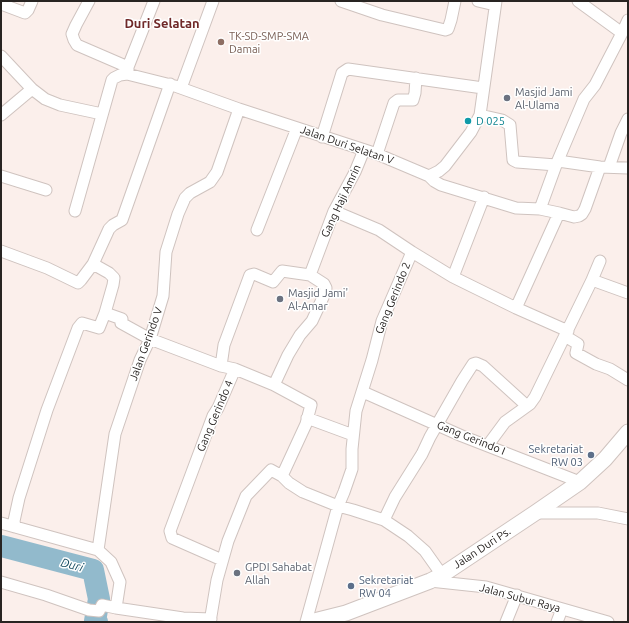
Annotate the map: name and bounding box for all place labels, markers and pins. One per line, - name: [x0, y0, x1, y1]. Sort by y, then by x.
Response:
- place label: TK-SD-SMP-SMA Damai: [229, 29, 309, 55]
- marker: TK-SD-SMP-SMA Damai: [216, 37, 226, 47]
- place label: Masjid Jami Al-Ulama: [515, 85, 573, 111]
- marker: Masjid Jami Al-Ulama: [502, 93, 512, 103]
- place label: D 025: [476, 114, 505, 128]
- marker: D 025: [463, 116, 473, 126]
- place label: Masjid Jami' Al-Amar: [288, 286, 348, 312]
- marker: Masjid Jami' Al-Amar: [275, 294, 285, 304]
- place label: Sekretariat RW 03: [529, 442, 583, 468]
- marker: Sekretariat RW 03: [586, 450, 596, 460]
- place label: GPDI Sahabat Allah: [245, 560, 312, 586]
- marker: GPDI Sahabat Allah: [232, 568, 242, 578]
- place label: Sekretariat RW 04: [359, 573, 413, 599]
- marker: Sekretariat RW 04: [346, 581, 356, 591]

